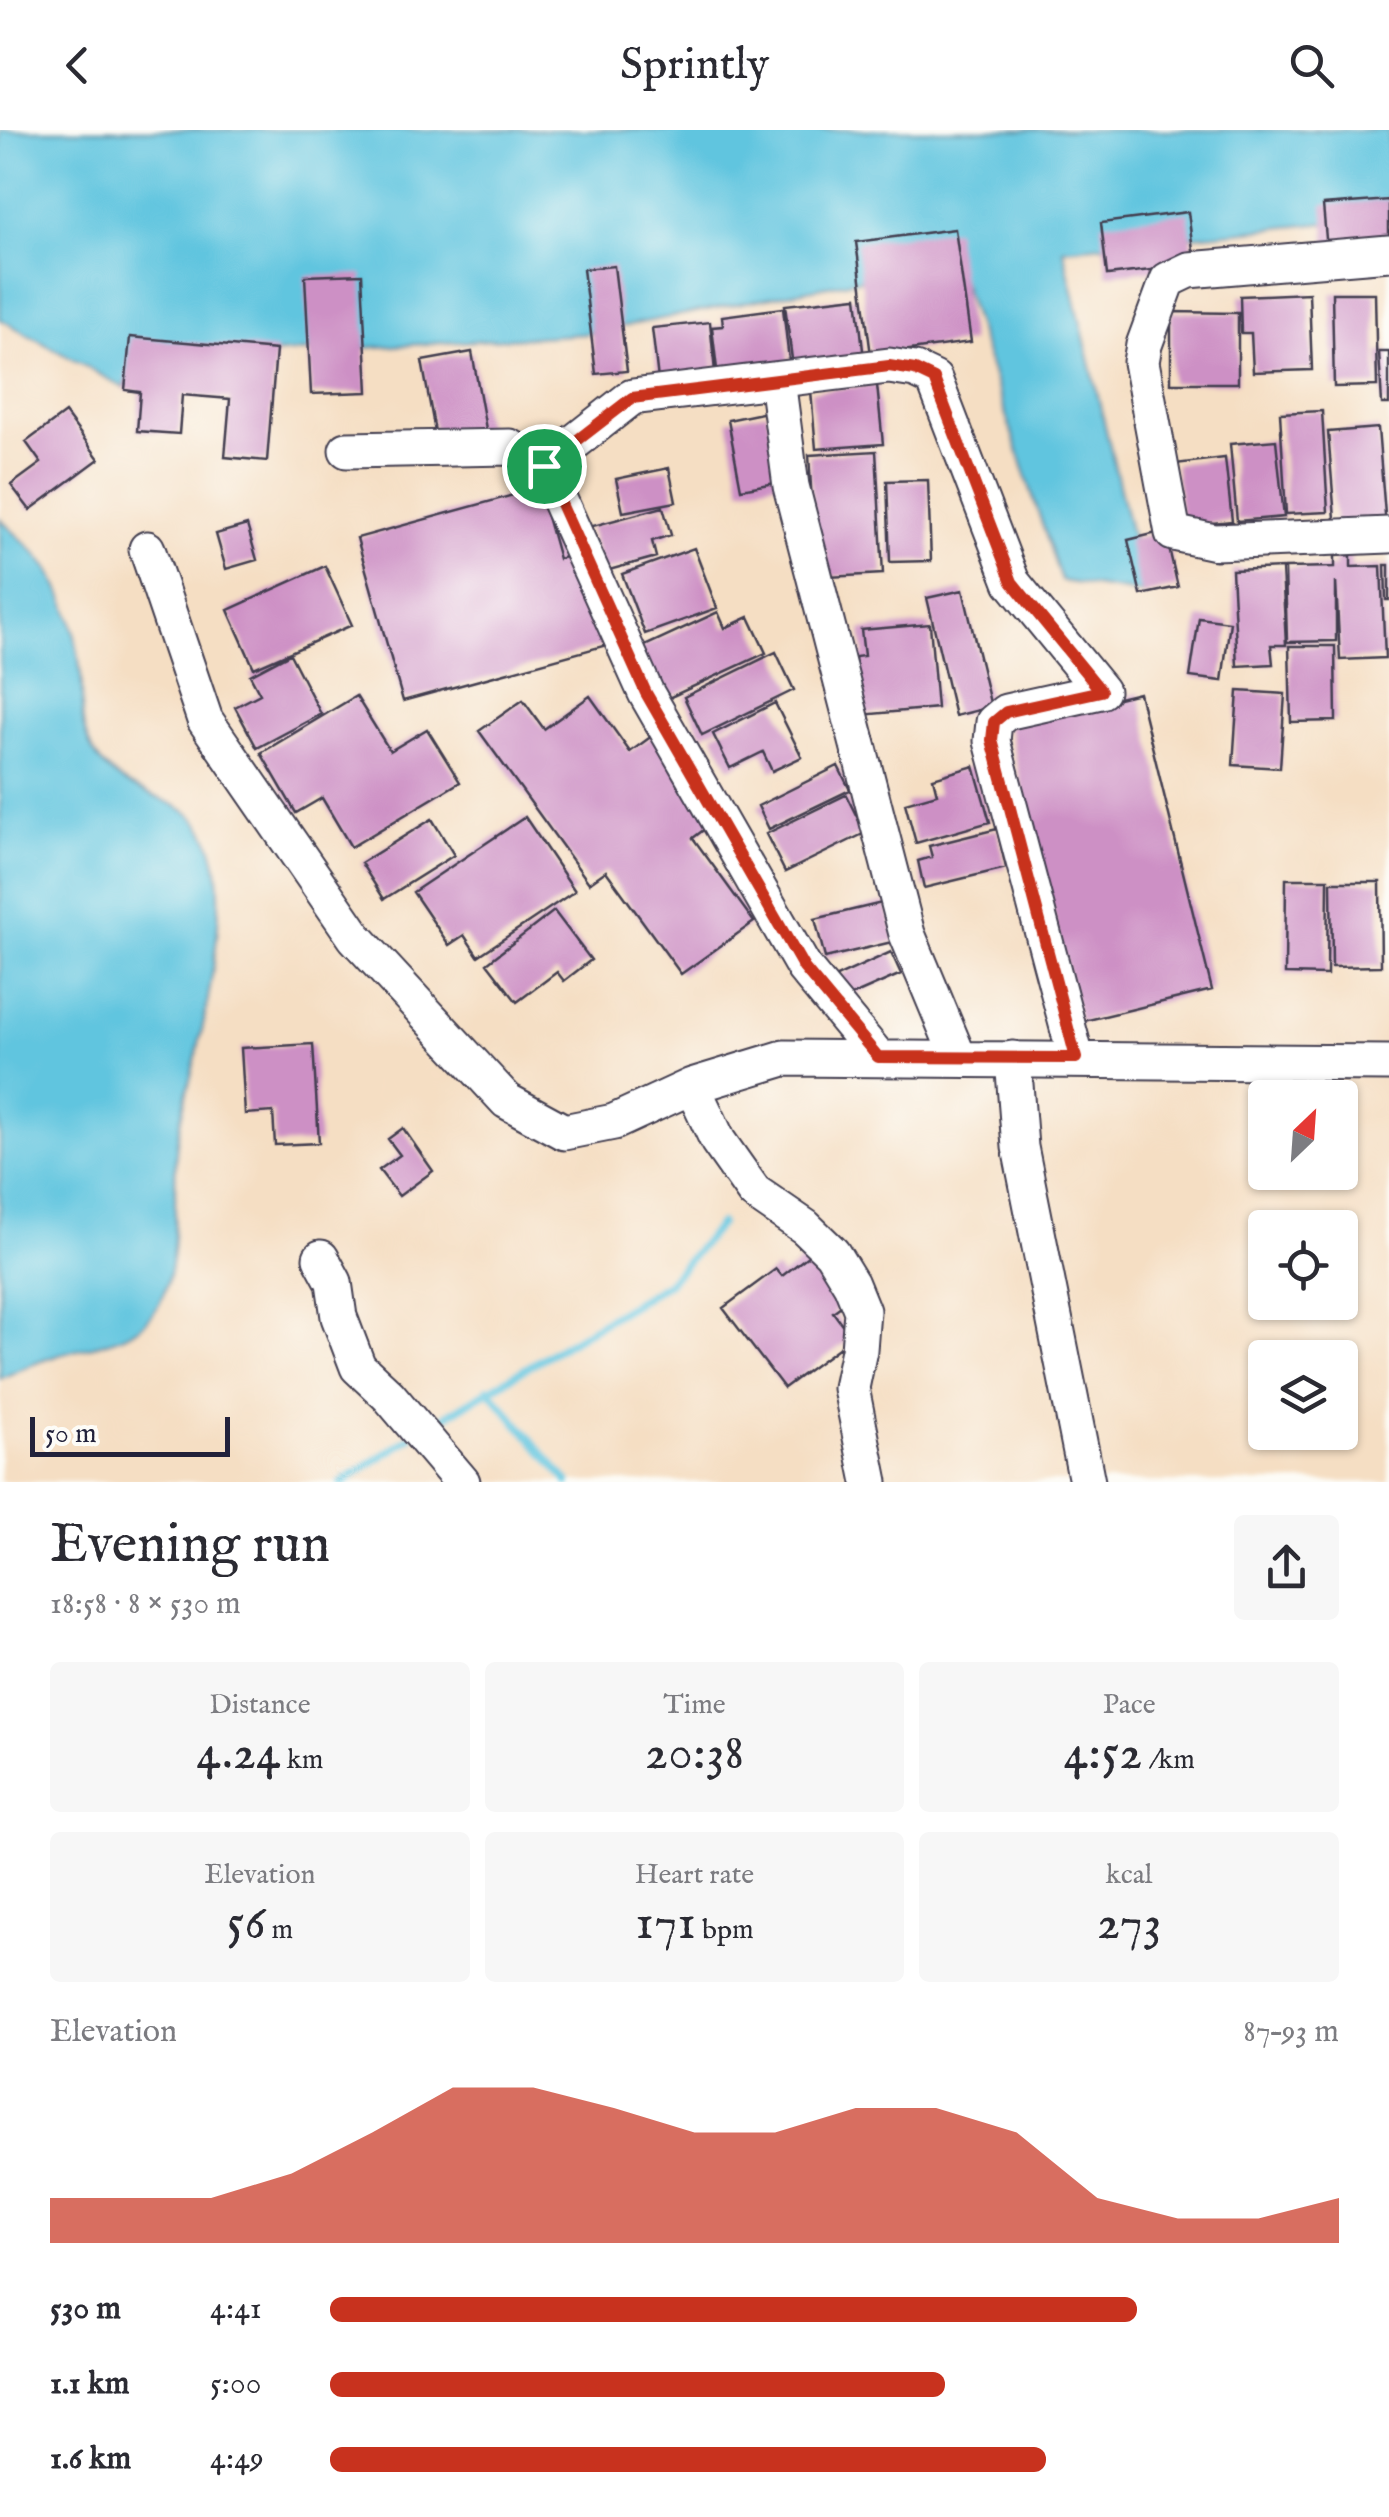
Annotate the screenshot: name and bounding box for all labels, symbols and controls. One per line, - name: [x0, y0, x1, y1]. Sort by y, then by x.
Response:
- text: Sprintly: [620, 37, 769, 94]
- icon: back: [50, 38, 105, 93]
- icon: search: [1284, 38, 1339, 93]
- pin: [502, 424, 587, 509]
- icon: arrive: [517, 439, 572, 494]
- north arrow: [1248, 1080, 1358, 1190]
- map controls: [1248, 1080, 1358, 1450]
- button: locate: [1248, 1210, 1358, 1320]
- button: layers: [1248, 1340, 1358, 1450]
- scale bar: [30, 1412, 230, 1456]
- text: 50 m: [45, 1417, 97, 1452]
- text: Evening run: [50, 1511, 330, 1581]
- button: share: [1234, 1515, 1339, 1620]
- text: 18:58 · 8 × 530 m: [50, 1584, 241, 1625]
- text: Distance: [209, 1688, 310, 1723]
- text: Time: [663, 1688, 726, 1723]
- text: Pace: [1103, 1688, 1156, 1723]
- text: 4.24: [196, 1723, 281, 1786]
- text: 20:38: [645, 1723, 744, 1786]
- text: 4:52: [1063, 1723, 1143, 1786]
- text: km: [281, 1743, 323, 1778]
- text: /km: [1143, 1743, 1195, 1778]
- text: Elevation: [204, 1858, 315, 1893]
- text: Heart rate: [635, 1858, 754, 1893]
- text: kcal: [1106, 1858, 1152, 1893]
- text: 56: [226, 1893, 265, 1956]
- text: 171: [635, 1893, 696, 1956]
- text: 273: [1097, 1893, 1162, 1956]
- text: m: [265, 1913, 293, 1948]
- text: bpm: [696, 1913, 754, 1948]
- text: Elevation: [50, 2012, 177, 2053]
- text: 87–93 m: [1243, 2012, 1339, 2053]
- text: 530 m: [50, 2289, 121, 2330]
- text: 4:41: [210, 2289, 262, 2330]
- text: 1.1 km: [50, 2364, 130, 2405]
- text: 5:00: [210, 2364, 261, 2405]
- text: 1.6 km: [50, 2439, 131, 2480]
- text: 4:49: [210, 2439, 264, 2480]

